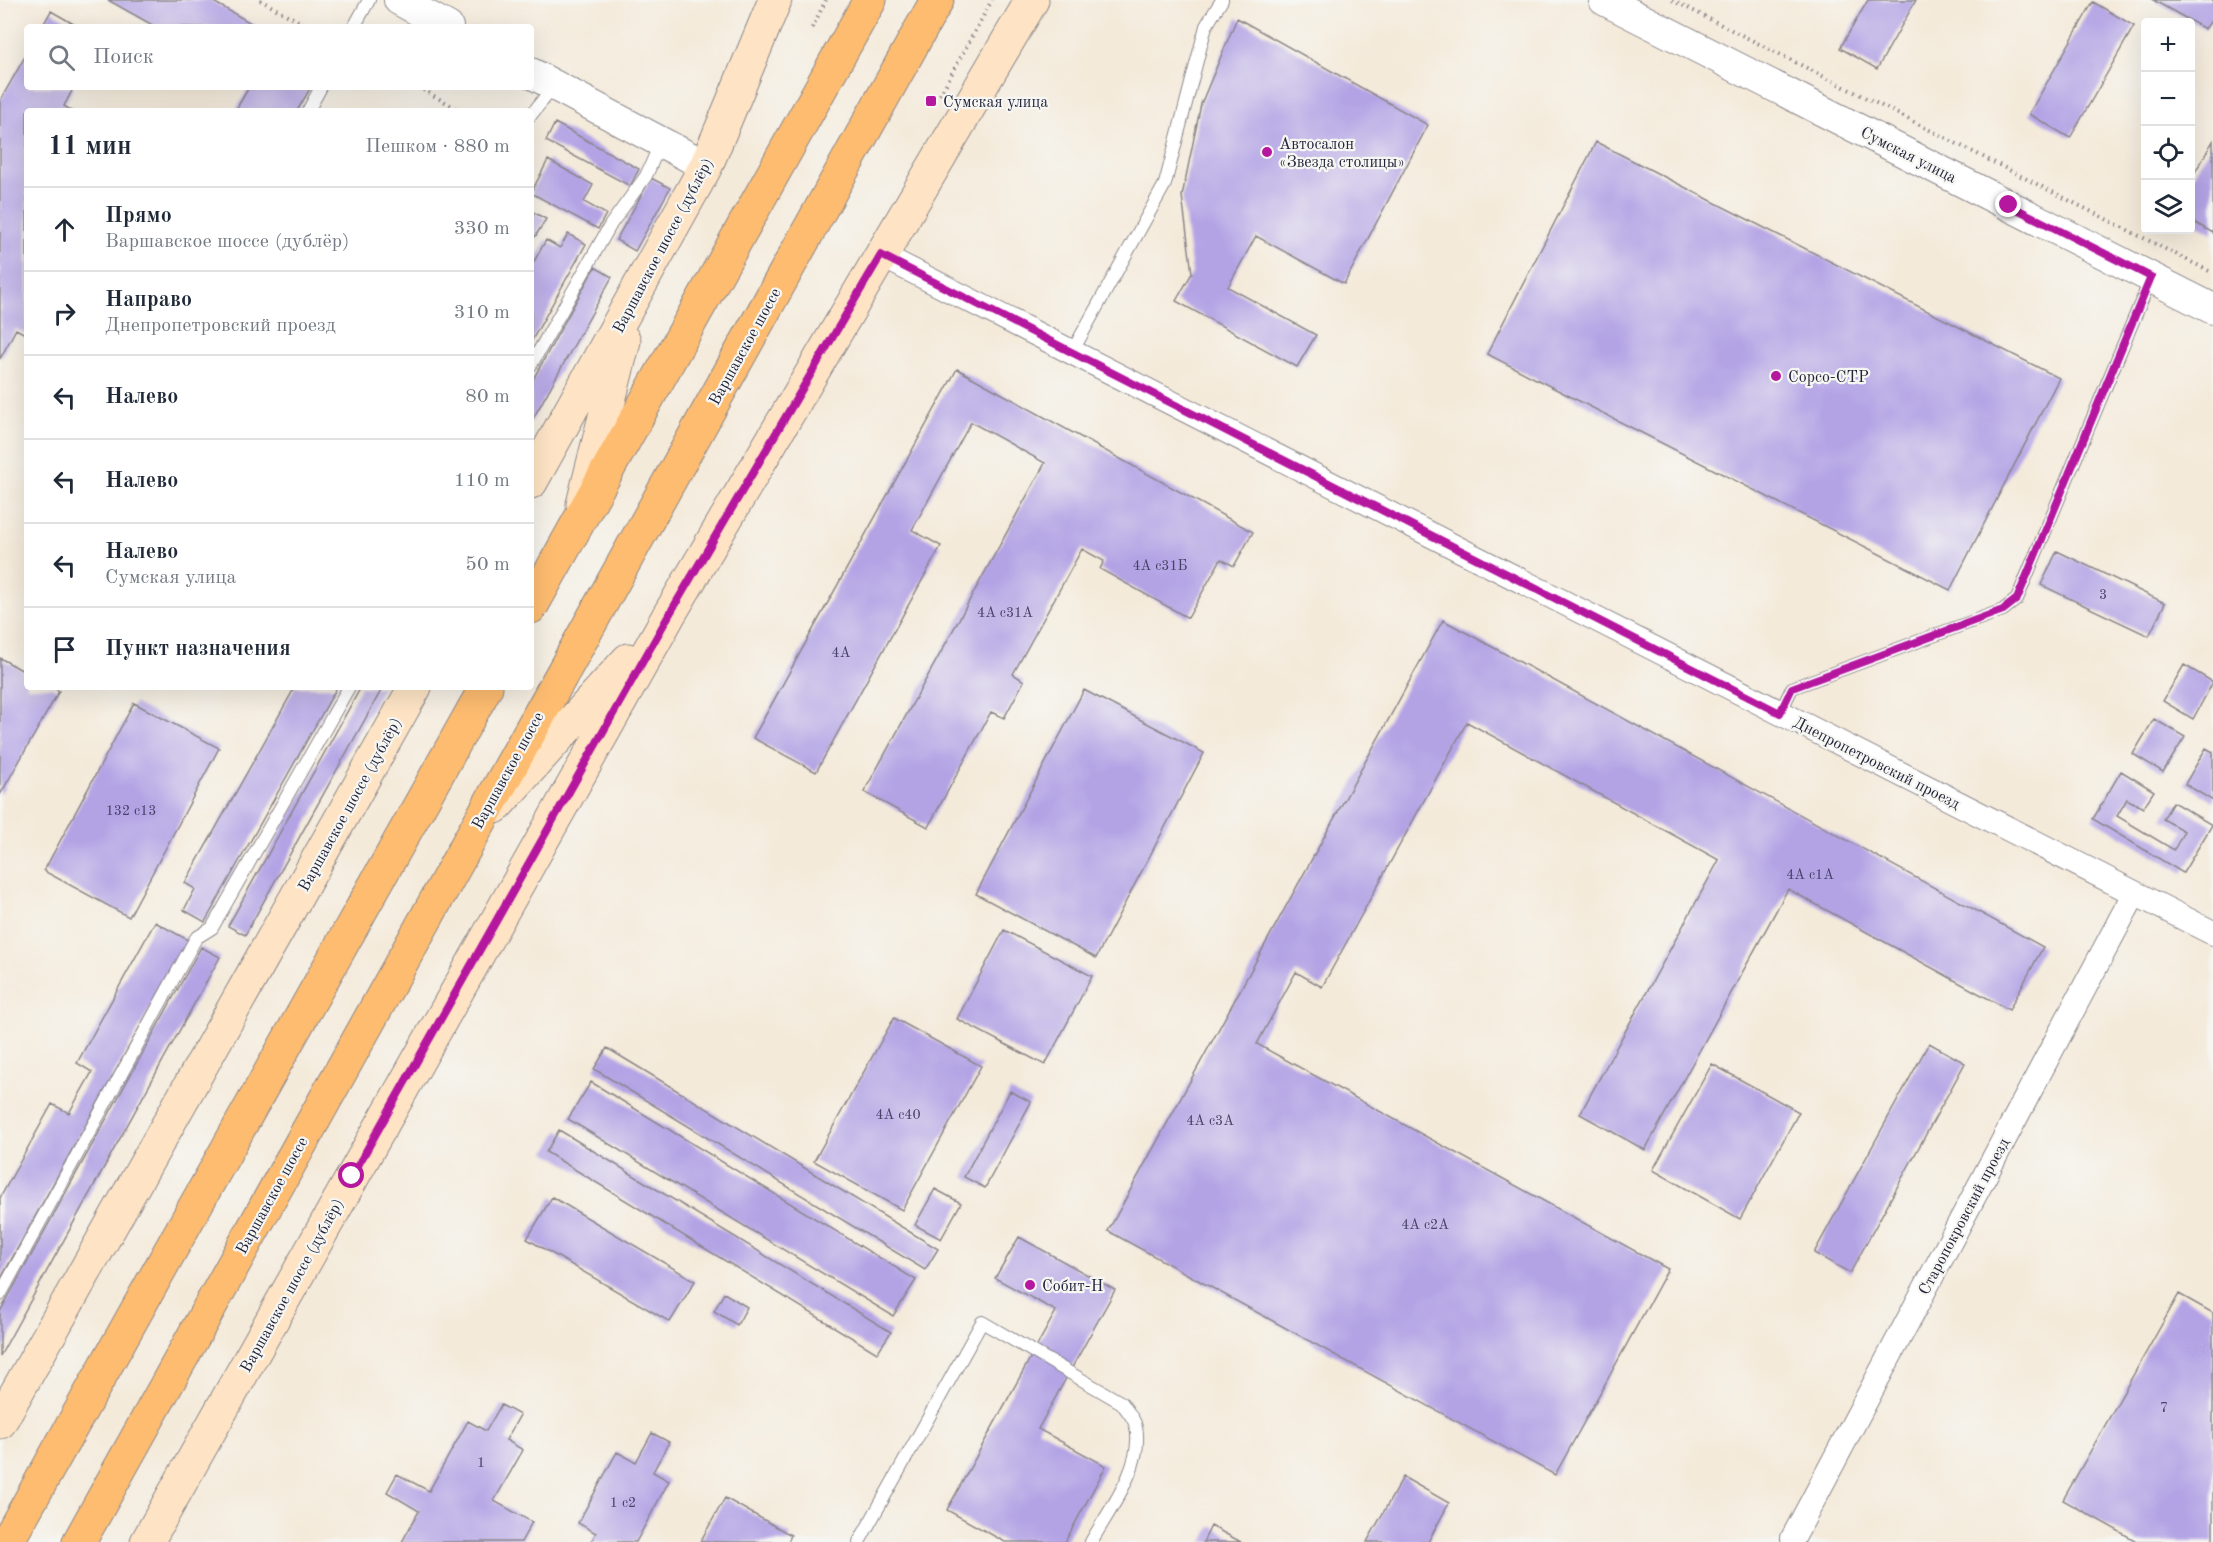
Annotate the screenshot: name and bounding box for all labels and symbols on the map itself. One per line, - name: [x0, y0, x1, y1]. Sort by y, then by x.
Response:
- marker: Сумская улица: [924, 94, 938, 108]
- place label: Сумская улица: [943, 95, 1048, 111]
- street label: Сумская улица: [1858, 125, 1959, 187]
- place label: Автосалон «Звезда столицы»: [1279, 137, 1405, 171]
- marker: Автосалон «Звезда столицы»: [1260, 145, 1274, 159]
- street label: Варшавское шоссе (дублёр): [610, 155, 717, 336]
- route end: [1995, 191, 2021, 217]
- street label: Варшавское шоссе: [707, 286, 785, 408]
- marker: Сорсо-СТР: [1769, 369, 1783, 383]
- place label: Сорсо-СТР: [1788, 370, 1869, 386]
- house number: 4А с31Б: [1133, 559, 1188, 573]
- house number: 3: [2099, 588, 2107, 602]
- house number: 4А с31А: [977, 606, 1033, 620]
- house number: 4А: [832, 646, 851, 660]
- street label: Варшавское шоссе: [470, 710, 548, 832]
- street label: Варшавское шоссе (дублёр): [295, 715, 405, 894]
- street label: Днепропетровский проезд: [1790, 715, 1962, 813]
- house number: 132 с13: [106, 804, 156, 818]
- house number: 4А с1А: [1786, 868, 1834, 882]
- house number: 4А с40: [875, 1108, 921, 1122]
- house number: 4А с3А: [1186, 1114, 1234, 1128]
- street label: Варшавское шоссе: [234, 1135, 312, 1257]
- street label: Старопокровский проезд: [1917, 1136, 2013, 1298]
- route start: [338, 1162, 364, 1188]
- street label: Варшавское шоссе (дублёр): [237, 1196, 347, 1375]
- house number: 4А с2А: [1401, 1218, 1449, 1232]
- marker: Собит-Н: [1023, 1278, 1037, 1292]
- place label: Собит-Н: [1042, 1279, 1103, 1295]
- house number: 7: [2160, 1401, 2168, 1415]
- house number: 1: [477, 1456, 485, 1470]
- house number: 1 с2: [610, 1496, 636, 1510]

